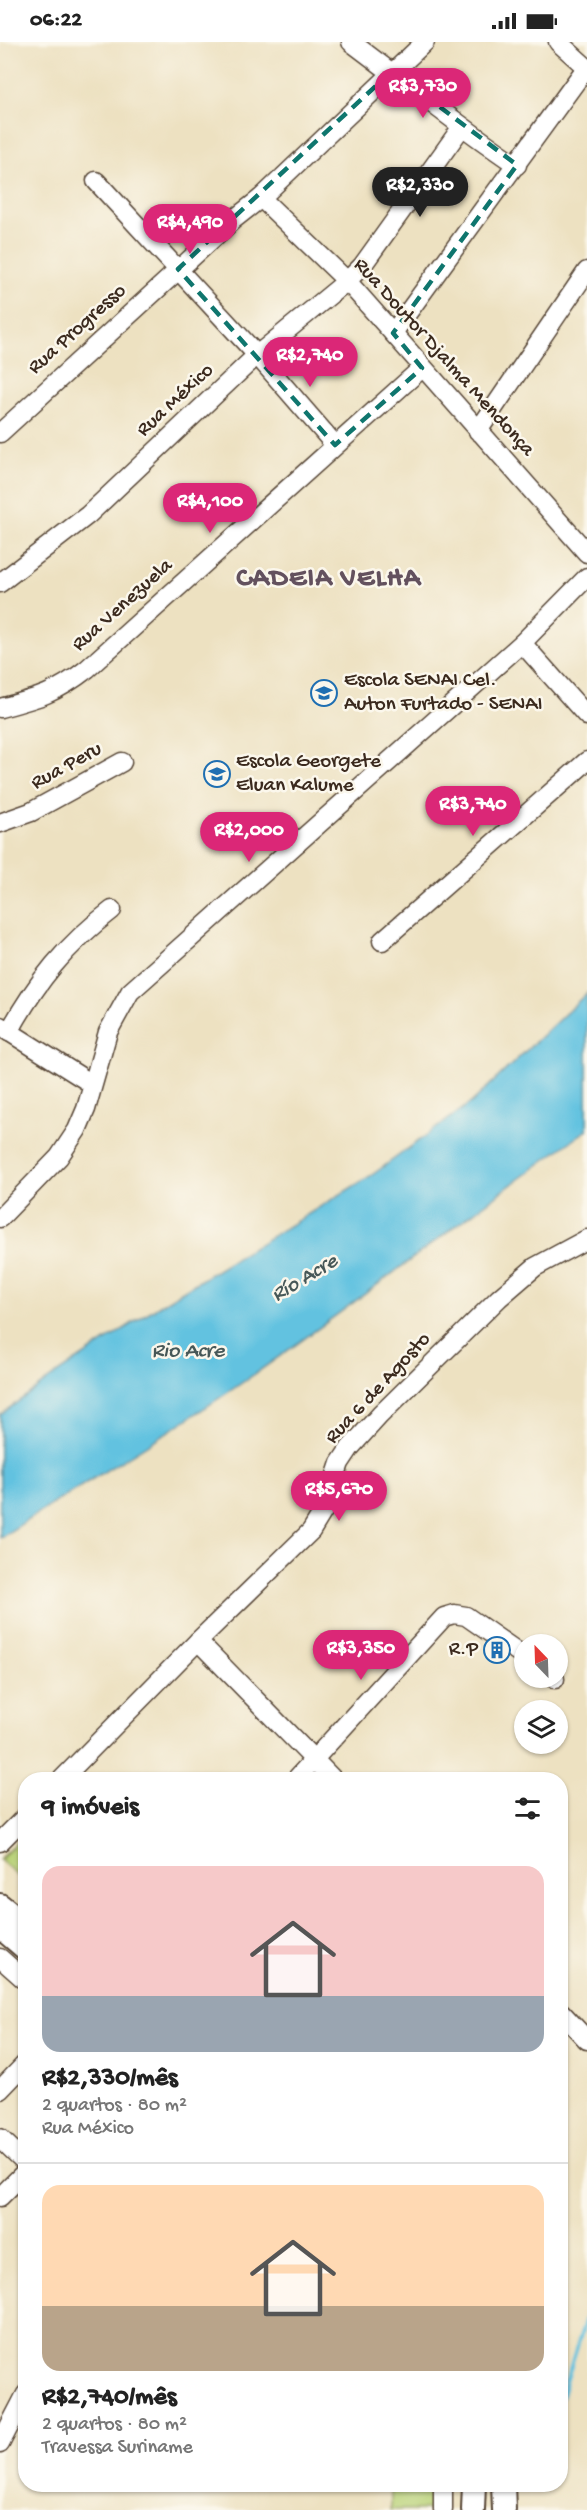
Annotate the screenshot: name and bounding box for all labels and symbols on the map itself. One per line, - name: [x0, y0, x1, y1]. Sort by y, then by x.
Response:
- pin: R$3,730: [368, 68, 478, 119]
- pin: R$2,330: [365, 167, 475, 218]
- pin: R$4,490: [135, 204, 245, 255]
- street label: Rua Doutor Djalma Mendonça: [347, 253, 540, 464]
- street label: Rua Progresso: [24, 279, 133, 381]
- pin: R$2,740: [255, 337, 365, 388]
- street label: Rua México: [132, 359, 220, 443]
- pin: R$4,100: [155, 483, 265, 534]
- street label: Rua Venezuela: [67, 553, 180, 658]
- district label: CADEIA VELHA: [237, 564, 422, 596]
- place label: Escola SENAI Cel. Auton Furtado - SENAI: [344, 669, 543, 718]
- school or university icon: Escola SENAI Cel. Auton Furtado - SENAI: [309, 678, 339, 708]
- street label: Rua Peru: [27, 737, 107, 797]
- place label: Escola Georgete Eluan Kalume: [236, 750, 382, 799]
- school or university icon: Escola Georgete Eluan Kalume: [202, 759, 232, 789]
- pin: R$3,740: [418, 786, 528, 837]
- pin: R$2,000: [194, 812, 304, 863]
- water label: Río Acre: [267, 1248, 344, 1309]
- street label: Rua 6 de Agosto: [321, 1328, 437, 1450]
- water label: Rio Acre: [152, 1339, 226, 1365]
- pin: R$5,670: [284, 1471, 394, 1522]
- pin: R$3,350: [306, 1630, 416, 1681]
- north arrow: [514, 1634, 568, 1688]
- building icon: R.P: [482, 1635, 512, 1665]
- place label: R.P: [449, 1638, 478, 1663]

